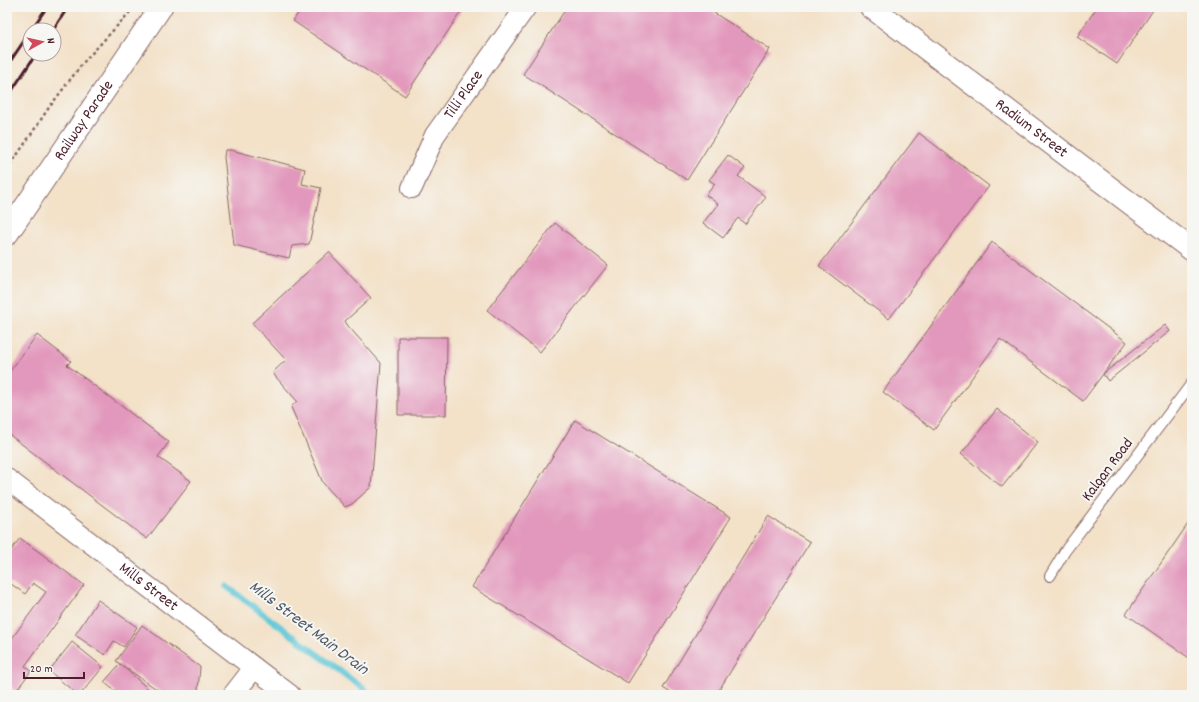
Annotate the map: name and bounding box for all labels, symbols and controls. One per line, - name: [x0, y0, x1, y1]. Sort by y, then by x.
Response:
- north arrow: [22, 22, 62, 62]
- text: N: [42, 37, 58, 45]
- street label: Tilli Place: [438, 66, 489, 124]
- street label: Railway Parade: [48, 76, 119, 165]
- street label: Radium Street: [990, 93, 1073, 164]
- street label: Kalgan Road: [1076, 433, 1140, 507]
- street label: Mills Street: [114, 557, 183, 617]
- water label: Mills Street Main Drain: [243, 576, 374, 683]
- scale bar: [24, 654, 84, 680]
- text: 20 m: [30, 661, 53, 678]

